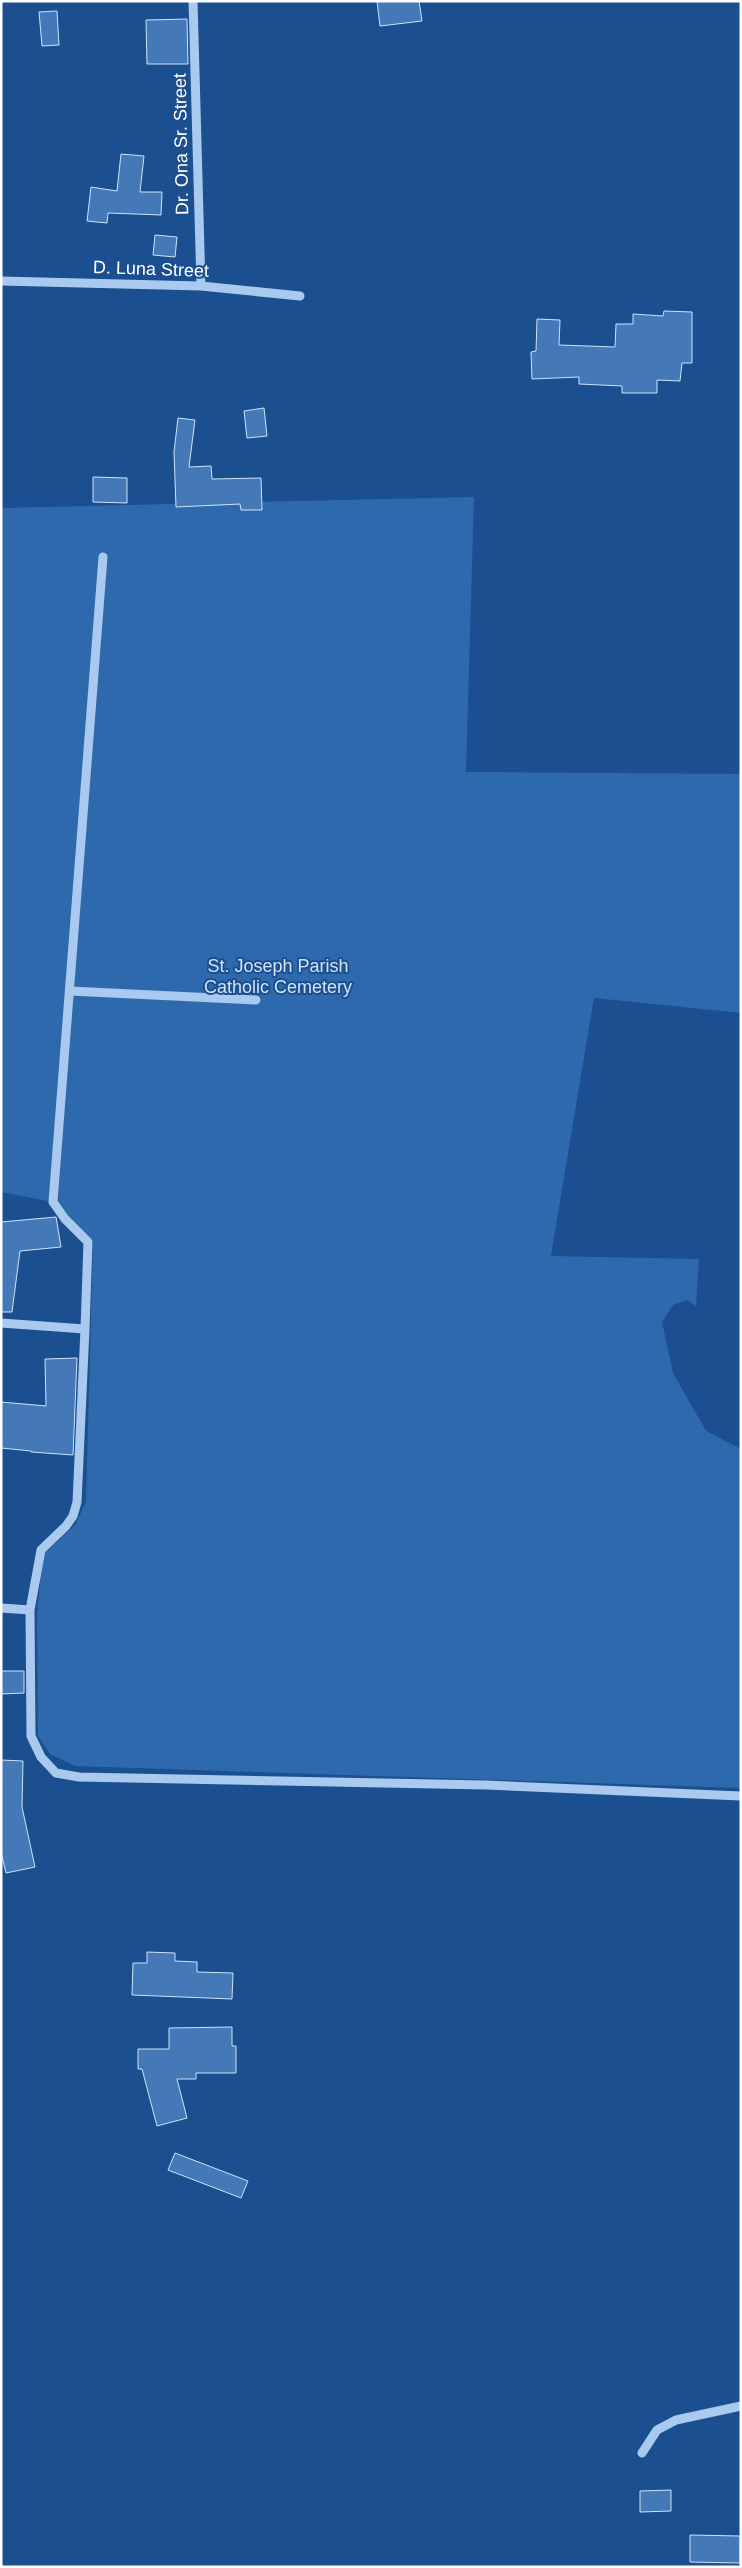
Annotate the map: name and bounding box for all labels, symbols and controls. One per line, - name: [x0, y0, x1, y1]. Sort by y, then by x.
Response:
- street label: Dr. Ona Sr. Street: [170, 73, 192, 215]
- street label: D. Luna Street: [93, 257, 209, 281]
- park label: St. Joseph Parish Catholic Cemetery: [204, 956, 352, 997]

